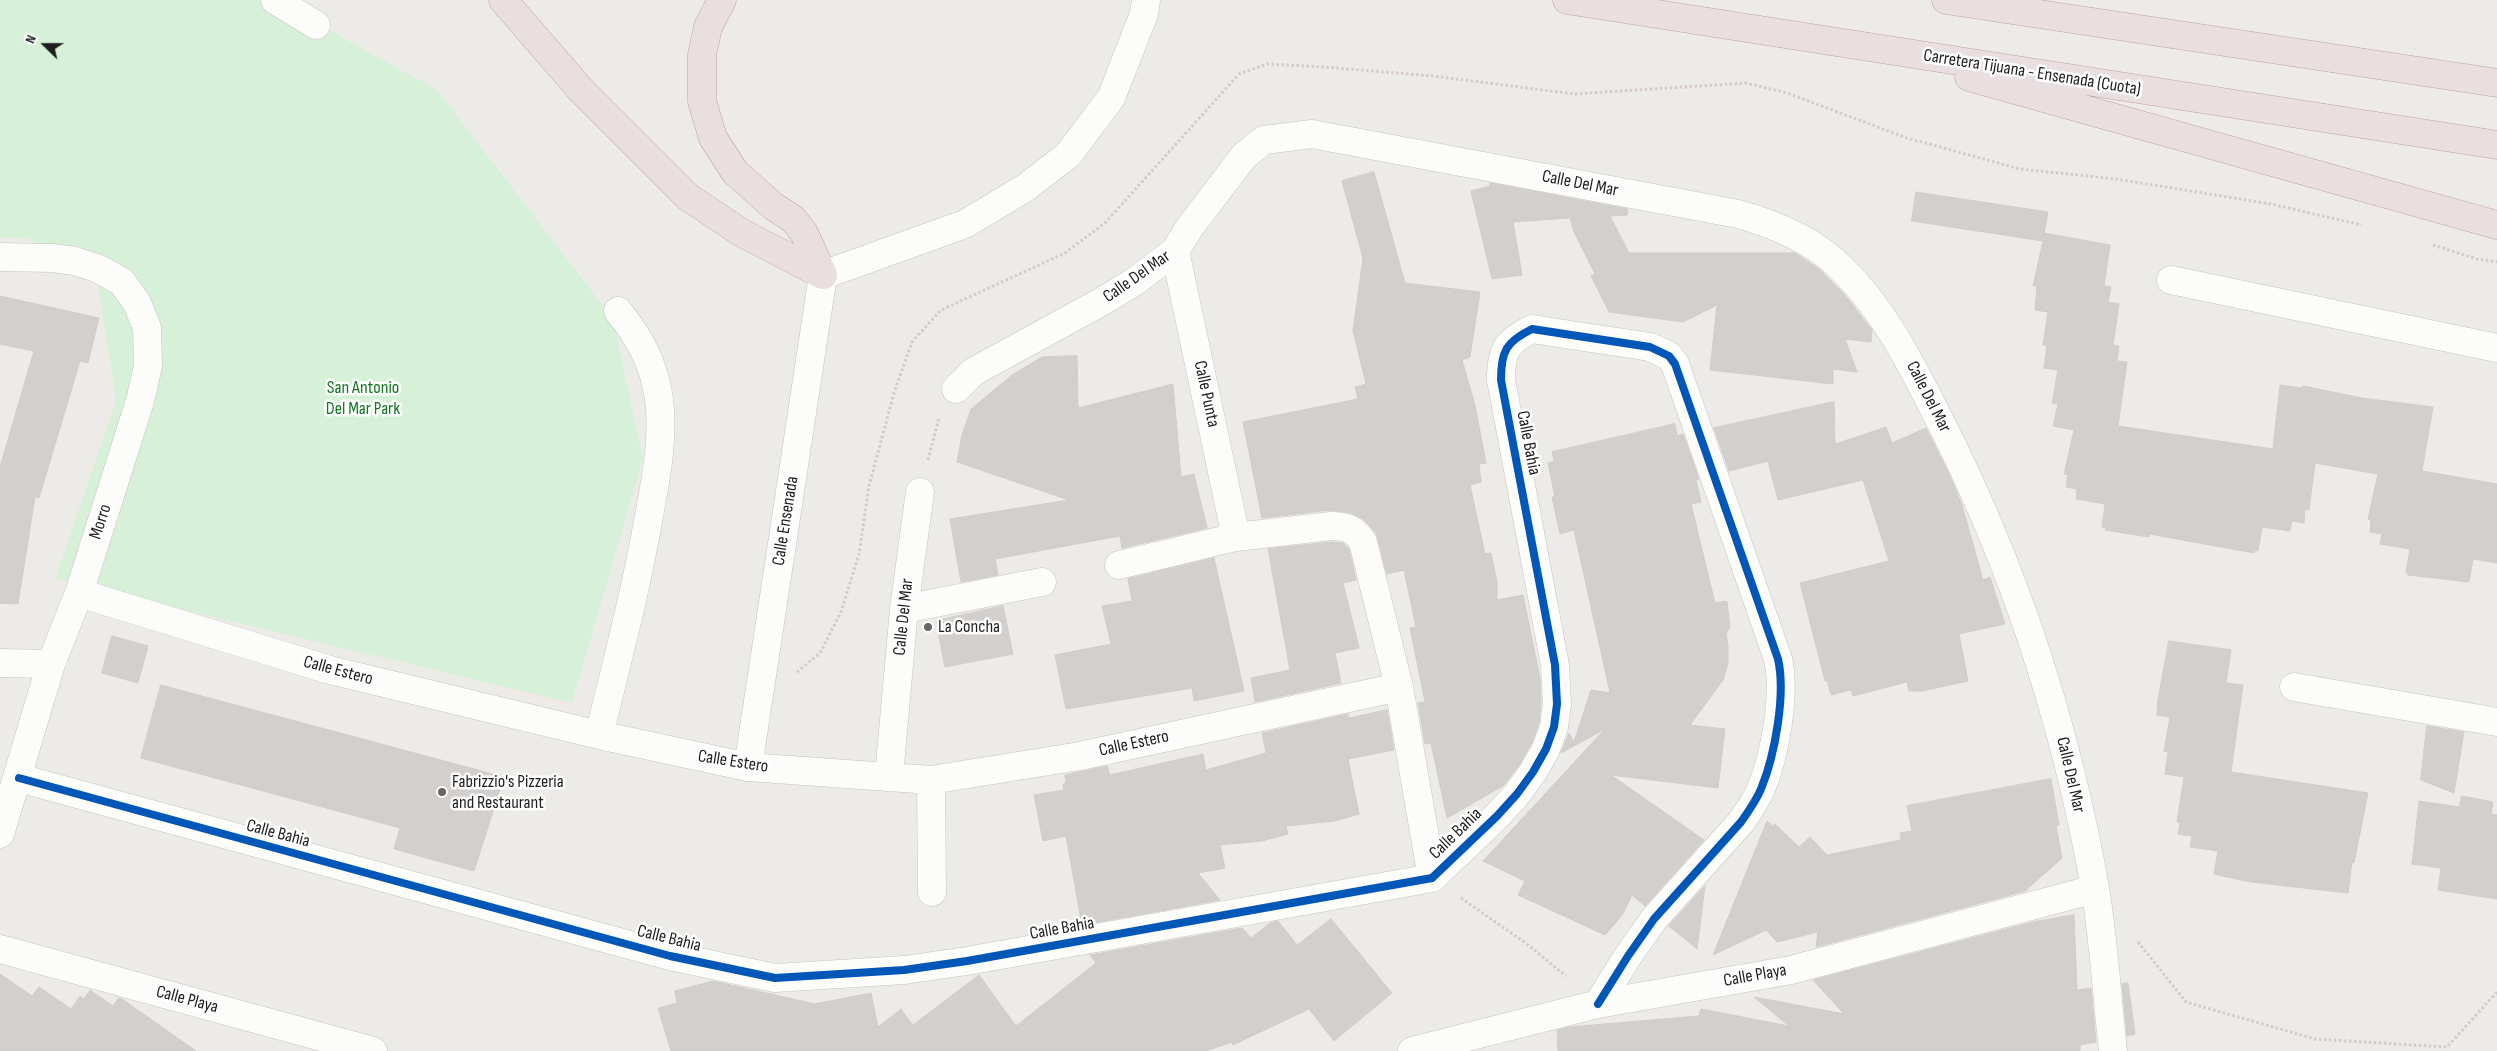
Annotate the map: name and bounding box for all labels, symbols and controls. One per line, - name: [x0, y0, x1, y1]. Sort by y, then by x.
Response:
- north arrow: [20, 20, 70, 70]
- text: N: [21, 33, 40, 46]
- street label: Carretera Tijuana - Ensenada (Cuota): [1922, 45, 2142, 101]
- street label: Calle Del Mar: [1540, 166, 1620, 202]
- street label: Calle Del Mar: [1099, 246, 1175, 308]
- street label: Calle Del Mar: [1901, 358, 1955, 436]
- street label: Calle Punta: [1188, 359, 1224, 429]
- park label: San Antonio Del Mar Park: [326, 377, 400, 419]
- street label: Calle Bahia: [1511, 409, 1545, 477]
- street label: Calle Ensenada: [768, 475, 804, 567]
- street label: Morro: [85, 502, 117, 542]
- street label: Calle Del Mar: [889, 577, 919, 657]
- place label: La Concha: [938, 616, 1000, 638]
- marker: La Concha: [922, 621, 934, 633]
- street label: Calle Estero: [301, 651, 375, 691]
- street label: Calle Estero: [1097, 726, 1171, 762]
- street label: Calle Del Mar: [2051, 735, 2089, 815]
- street label: Calle Estero: [696, 746, 770, 778]
- place label: Fabrizzio's Pizzeria and Restaurant: [452, 771, 564, 814]
- marker: Fabrizzio's Pizzeria and Restaurant: [436, 786, 448, 798]
- street label: Calle Bahia: [1425, 804, 1487, 864]
- street label: Calle Bahia: [244, 815, 312, 853]
- street label: Calle Bahia: [1028, 913, 1096, 945]
- street label: Calle Bahia: [635, 921, 703, 957]
- street label: Calle Playa: [1722, 960, 1788, 992]
- street label: Calle Playa: [154, 981, 220, 1019]

